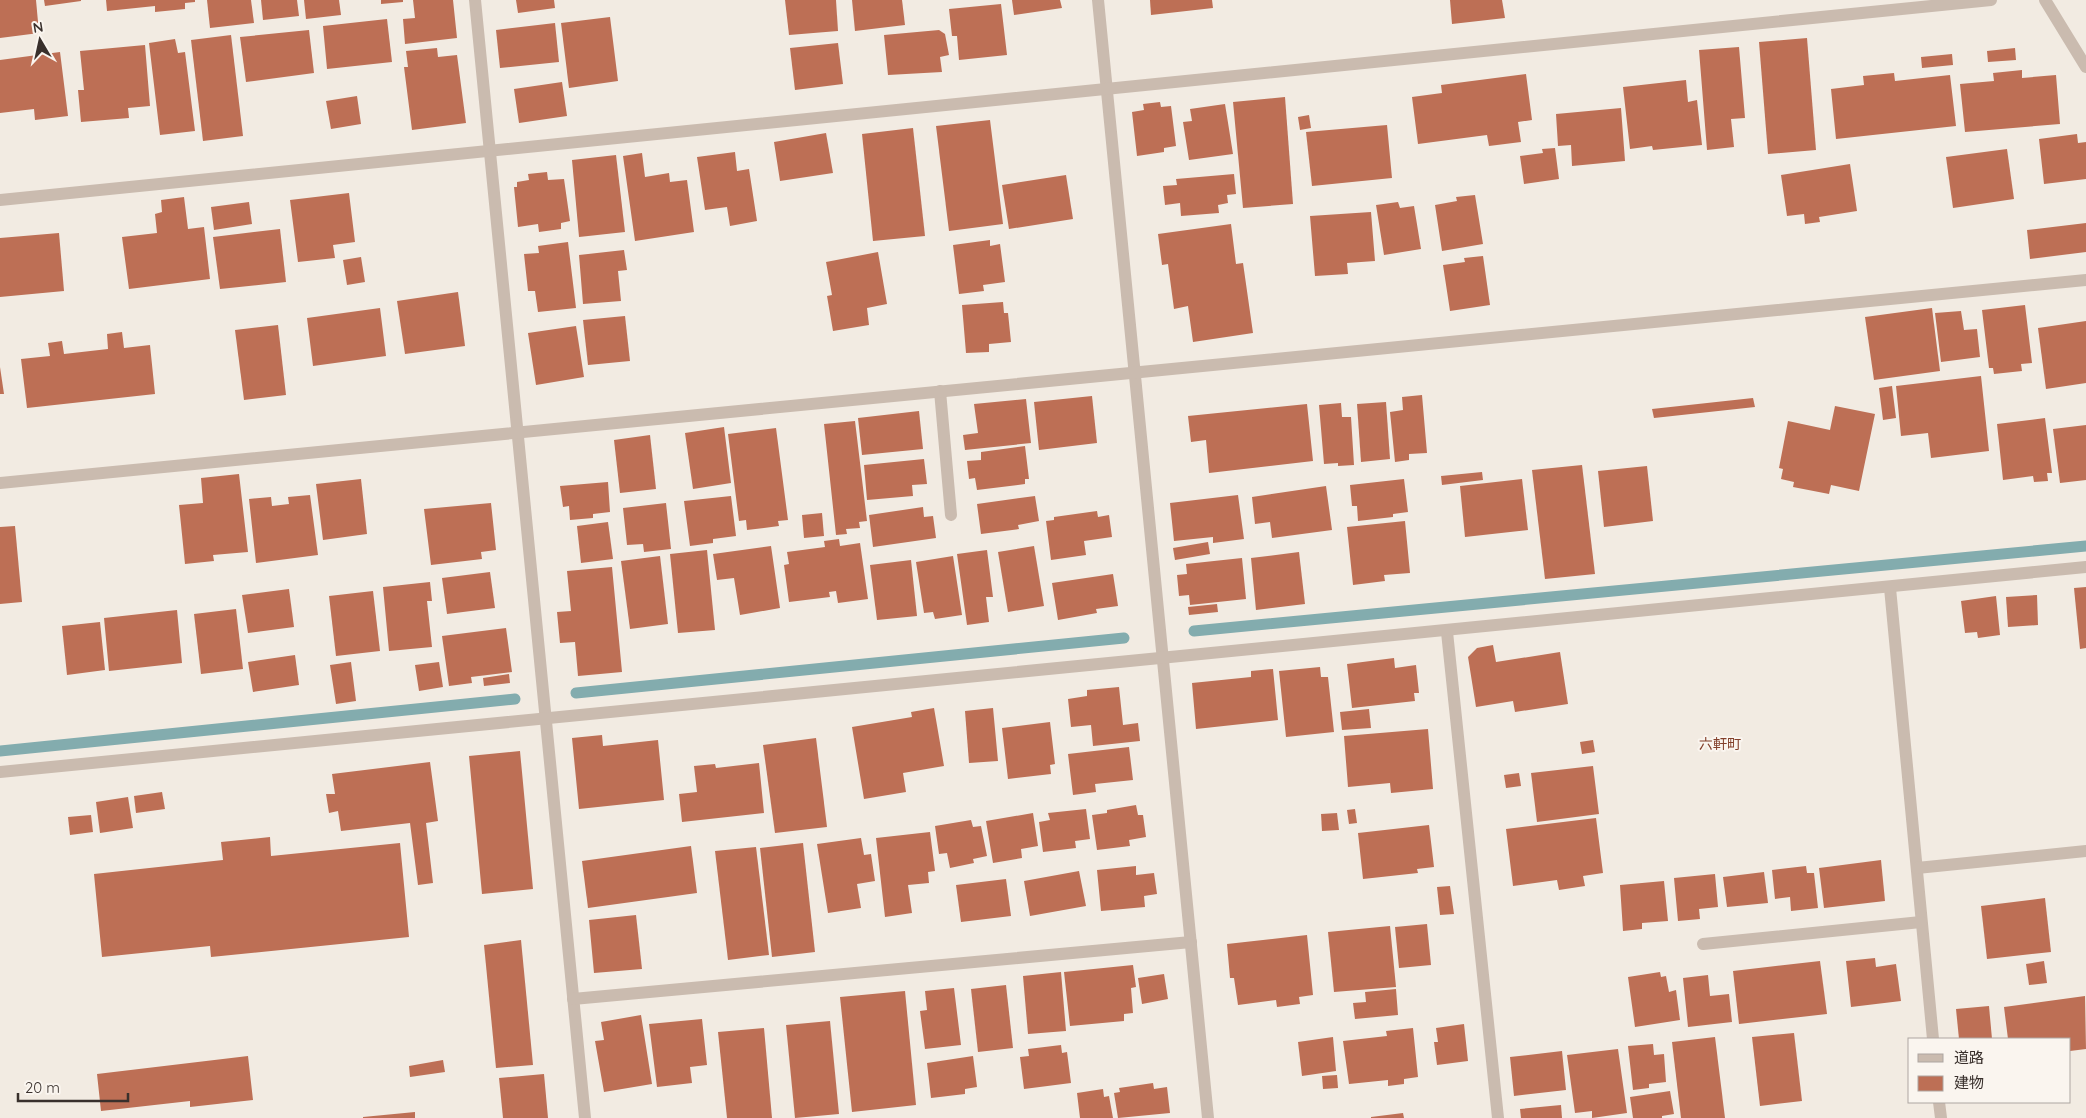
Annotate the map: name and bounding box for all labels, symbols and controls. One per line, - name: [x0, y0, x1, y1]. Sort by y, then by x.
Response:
- north arrow: [15, 15, 65, 65]
- text: N: [31, 17, 44, 37]
- district label: 六軒町: [1699, 735, 1741, 753]
- legend: [1908, 1038, 2071, 1103]
- text: 道路: [1954, 1048, 1984, 1067]
- scale bar: [18, 1070, 128, 1102]
- text: 建物: [1954, 1073, 1984, 1092]
- text: 20 m: [25, 1078, 60, 1097]

